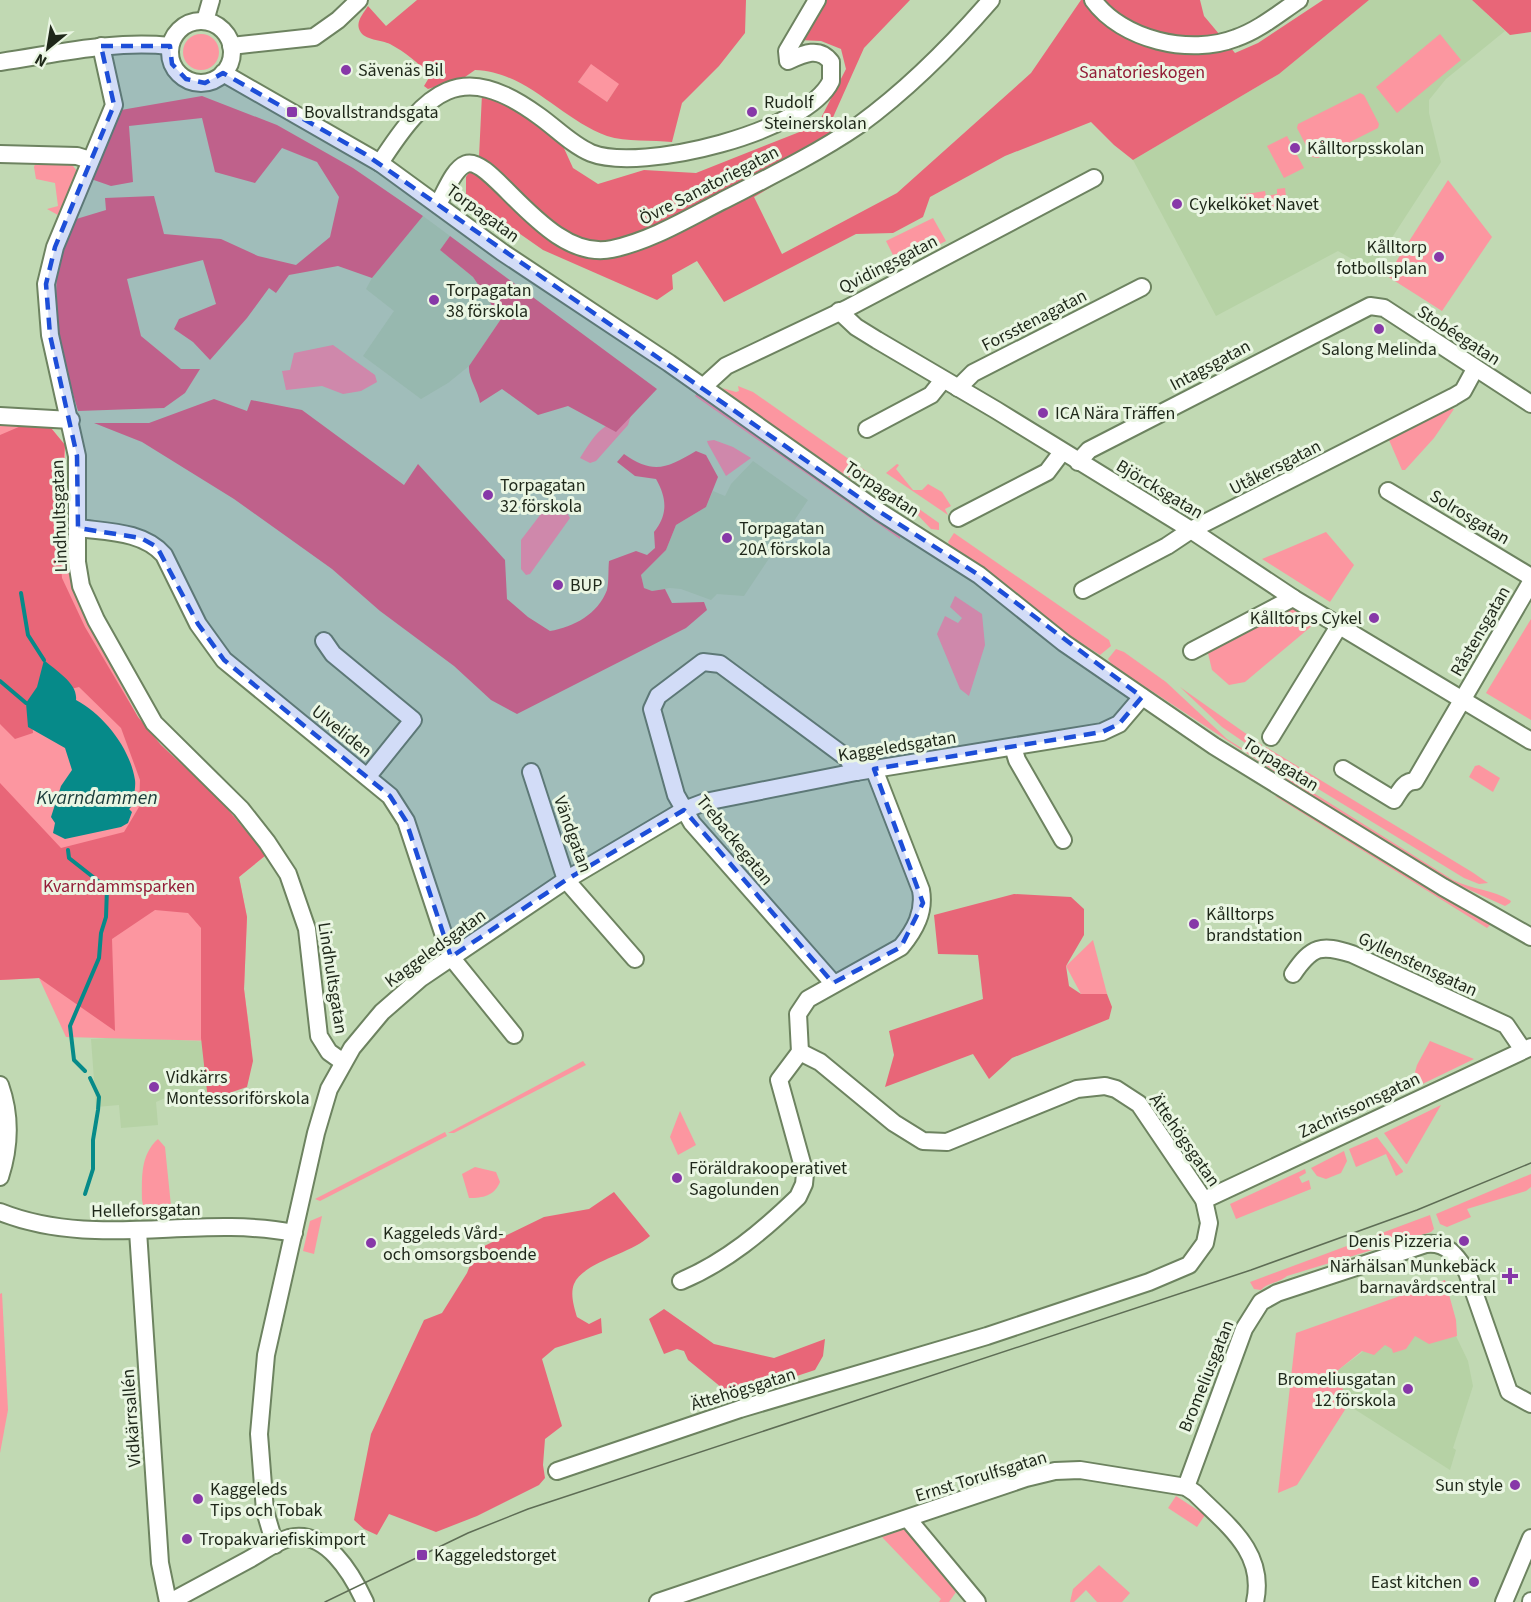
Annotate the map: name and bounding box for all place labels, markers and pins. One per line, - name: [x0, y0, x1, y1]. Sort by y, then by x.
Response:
- place label: Sävenäs Bil: [358, 58, 444, 83]
- marker: Sävenäs Bil: [339, 63, 353, 77]
- place label: Rudolf Steinerskolan: [764, 90, 867, 136]
- place label: Bovallstrandsgata: [304, 100, 439, 125]
- marker: Bovallstrandsgata: [285, 105, 299, 119]
- marker: Rudolf Steinerskolan: [745, 105, 759, 119]
- place label: Kålltorpsskolan: [1307, 136, 1424, 161]
- marker: Kålltorpsskolan: [1288, 141, 1302, 155]
- place label: Cykelköket Navet: [1189, 192, 1319, 217]
- marker: Cykelköket Navet: [1170, 197, 1184, 211]
- place label: Kålltorp fotbollsplan: [1336, 235, 1427, 281]
- marker: Kålltorp fotbollsplan: [1432, 250, 1446, 264]
- place label: Torpagatan 38 förskola: [446, 278, 532, 324]
- marker: Torpagatan 38 förskola: [427, 293, 441, 307]
- marker: Salong Melinda: [1372, 322, 1386, 336]
- place label: Salong Melinda: [1321, 337, 1437, 362]
- place label: ICA Nära Träffen: [1055, 401, 1175, 426]
- marker: ICA Nära Träffen: [1036, 406, 1050, 420]
- place label: Torpagatan 32 förskola: [500, 473, 586, 519]
- marker: Torpagatan 32 förskola: [481, 488, 495, 502]
- place label: Torpagatan 20A förskola: [739, 516, 831, 562]
- marker: Torpagatan 20A förskola: [720, 531, 734, 545]
- place label: BUP: [570, 573, 602, 598]
- marker: BUP: [551, 578, 565, 592]
- place label: Kålltorps Cykel: [1250, 606, 1362, 631]
- marker: Kålltorps Cykel: [1367, 611, 1381, 625]
- place label: Kålltorps brandstation: [1206, 902, 1303, 948]
- marker: Kålltorps brandstation: [1187, 917, 1201, 931]
- place label: Vidkärrs Montessoriförskola: [166, 1065, 310, 1111]
- marker: Vidkärrs Montessoriförskola: [147, 1080, 161, 1094]
- place label: Föräldrakooperativet Sagolunden: [689, 1156, 847, 1202]
- marker: Föräldrakooperativet Sagolunden: [670, 1171, 684, 1185]
- place label: Kaggeleds Vård- och omsorgsboende: [383, 1221, 536, 1267]
- place label: Denis Pizzeria: [1348, 1229, 1452, 1254]
- marker: Denis Pizzeria: [1457, 1234, 1471, 1248]
- marker: Kaggeleds Vård- och omsorgsboende: [364, 1236, 378, 1250]
- place label: Närhälsan Munkebäck barnavårdscentral: [1329, 1254, 1496, 1300]
- marker: Närhälsan Munkebäck barnavårdscentral: [1501, 1267, 1519, 1285]
- place label: Bromeliusgatan 12 förskola: [1277, 1367, 1396, 1413]
- marker: Bromeliusgatan 12 förskola: [1401, 1382, 1415, 1396]
- place label: Sun style: [1435, 1473, 1503, 1498]
- place label: Kaggeleds Tips och Tobak: [210, 1477, 323, 1523]
- marker: Sun style: [1508, 1478, 1522, 1492]
- marker: Kaggeleds Tips och Tobak: [191, 1492, 205, 1506]
- place label: Tropakvariefiskimport: [199, 1527, 366, 1552]
- marker: Tropakvariefiskimport: [180, 1532, 194, 1546]
- place label: Kaggeledstorget: [434, 1543, 556, 1568]
- marker: Kaggeledstorget: [415, 1548, 429, 1562]
- place label: East kitchen: [1371, 1570, 1462, 1595]
- marker: East kitchen: [1467, 1575, 1481, 1589]

